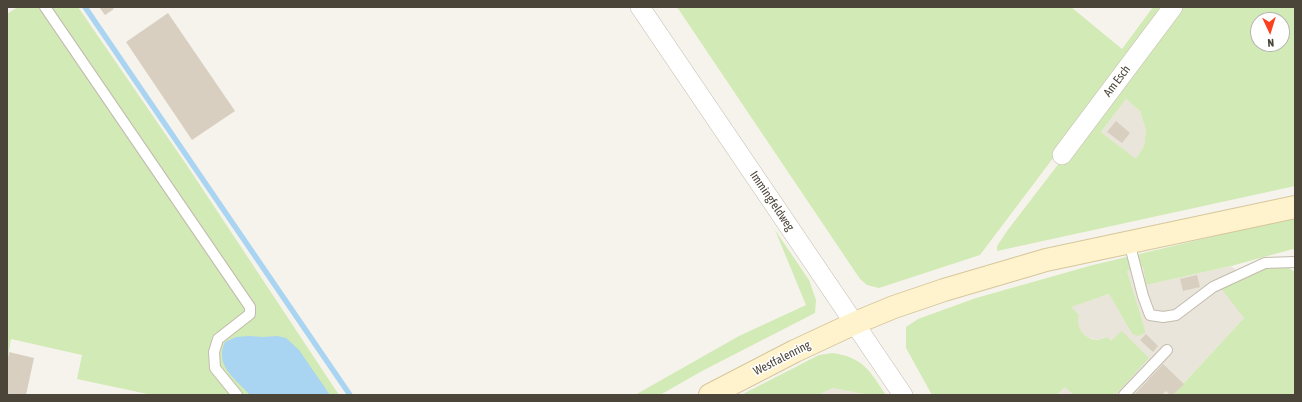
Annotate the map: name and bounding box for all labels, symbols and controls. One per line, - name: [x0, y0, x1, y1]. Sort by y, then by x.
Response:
- north arrow: [1250, 12, 1290, 52]
- text: N: [1267, 37, 1274, 49]
- street label: Am Esch: [1100, 62, 1134, 100]
- street label: Immingfeldweg: [747, 168, 797, 234]
- street label: Westfalenring: [751, 338, 813, 378]

